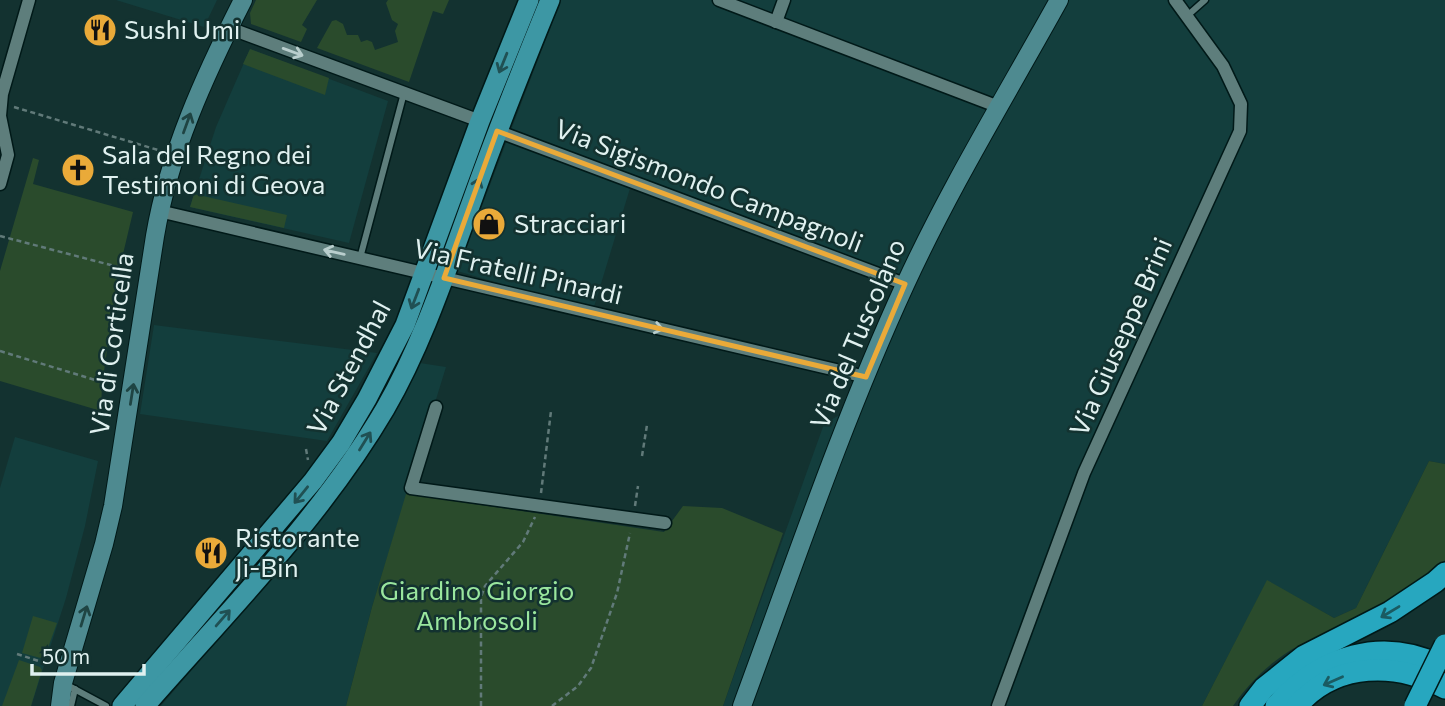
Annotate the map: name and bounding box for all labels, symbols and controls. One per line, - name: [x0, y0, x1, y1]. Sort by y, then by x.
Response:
- restaurant icon: Sushi Umi: [81, 11, 119, 49]
- place label: Sushi Umi: [124, 13, 241, 44]
- one-way arrow: [281, 47, 303, 59]
- one-way arrow: [496, 52, 509, 74]
- one-way arrow: [182, 112, 194, 134]
- street label: Via Sigismondo Campagnoli: [551, 112, 868, 258]
- place label: Sala del Regno dei Testimoni di Geova: [102, 138, 325, 199]
- church icon: Sala del Regno dei Testimoni di Geova: [59, 151, 97, 189]
- one-way arrow: [471, 178, 483, 200]
- shop icon: Stracciari: [470, 205, 508, 243]
- place label: Stracciari: [514, 207, 626, 238]
- street label: Via Fratelli Pinardi: [411, 231, 626, 310]
- street label: Via Giuseppe Brini: [1062, 232, 1177, 440]
- street label: Via del Tuscolano: [803, 234, 911, 433]
- one-way arrow: [323, 245, 346, 258]
- street label: Via di Corticella: [82, 250, 139, 437]
- one-way arrow: [408, 288, 421, 310]
- street label: Via Stendhal: [299, 295, 396, 440]
- one-way arrow: [641, 321, 664, 334]
- one-way arrow: [125, 383, 138, 406]
- one-way arrow: [359, 431, 373, 451]
- one-way arrow: [294, 486, 309, 504]
- place label: Ristorante Ji-Bin: [235, 521, 360, 582]
- restaurant icon: Ristorante Ji-Bin: [192, 534, 230, 572]
- park label: Giardino Giorgio Ambrosoli: [380, 574, 574, 635]
- one-way arrow: [78, 606, 91, 628]
- one-way arrow: [1380, 606, 1400, 620]
- one-way arrow: [215, 609, 231, 627]
- scale bar: [32, 632, 144, 676]
- text: 50 m: [42, 643, 90, 668]
- one-way arrow: [1323, 675, 1344, 688]

